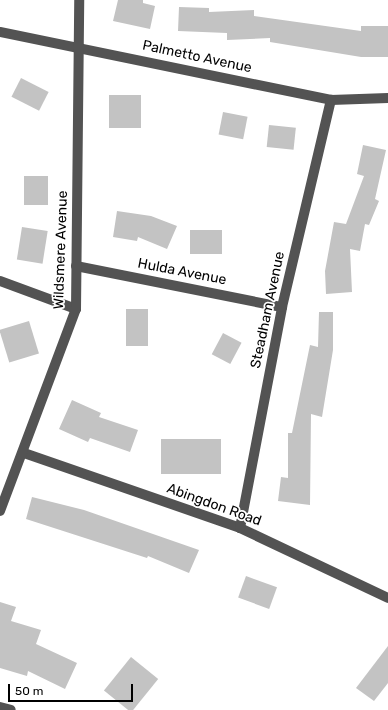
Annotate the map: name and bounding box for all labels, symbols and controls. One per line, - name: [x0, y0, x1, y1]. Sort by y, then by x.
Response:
- street label: Palmetto Avenue: [141, 37, 253, 77]
- street label: Wildsmere Avenue: [51, 190, 71, 310]
- street label: Steadham Avenue: [247, 250, 289, 370]
- street label: Hulda Avenue: [136, 255, 228, 289]
- street label: Abingdon Road: [164, 480, 264, 530]
- scale bar: [10, 676, 135, 702]
- text: 50 m: [15, 684, 43, 698]

